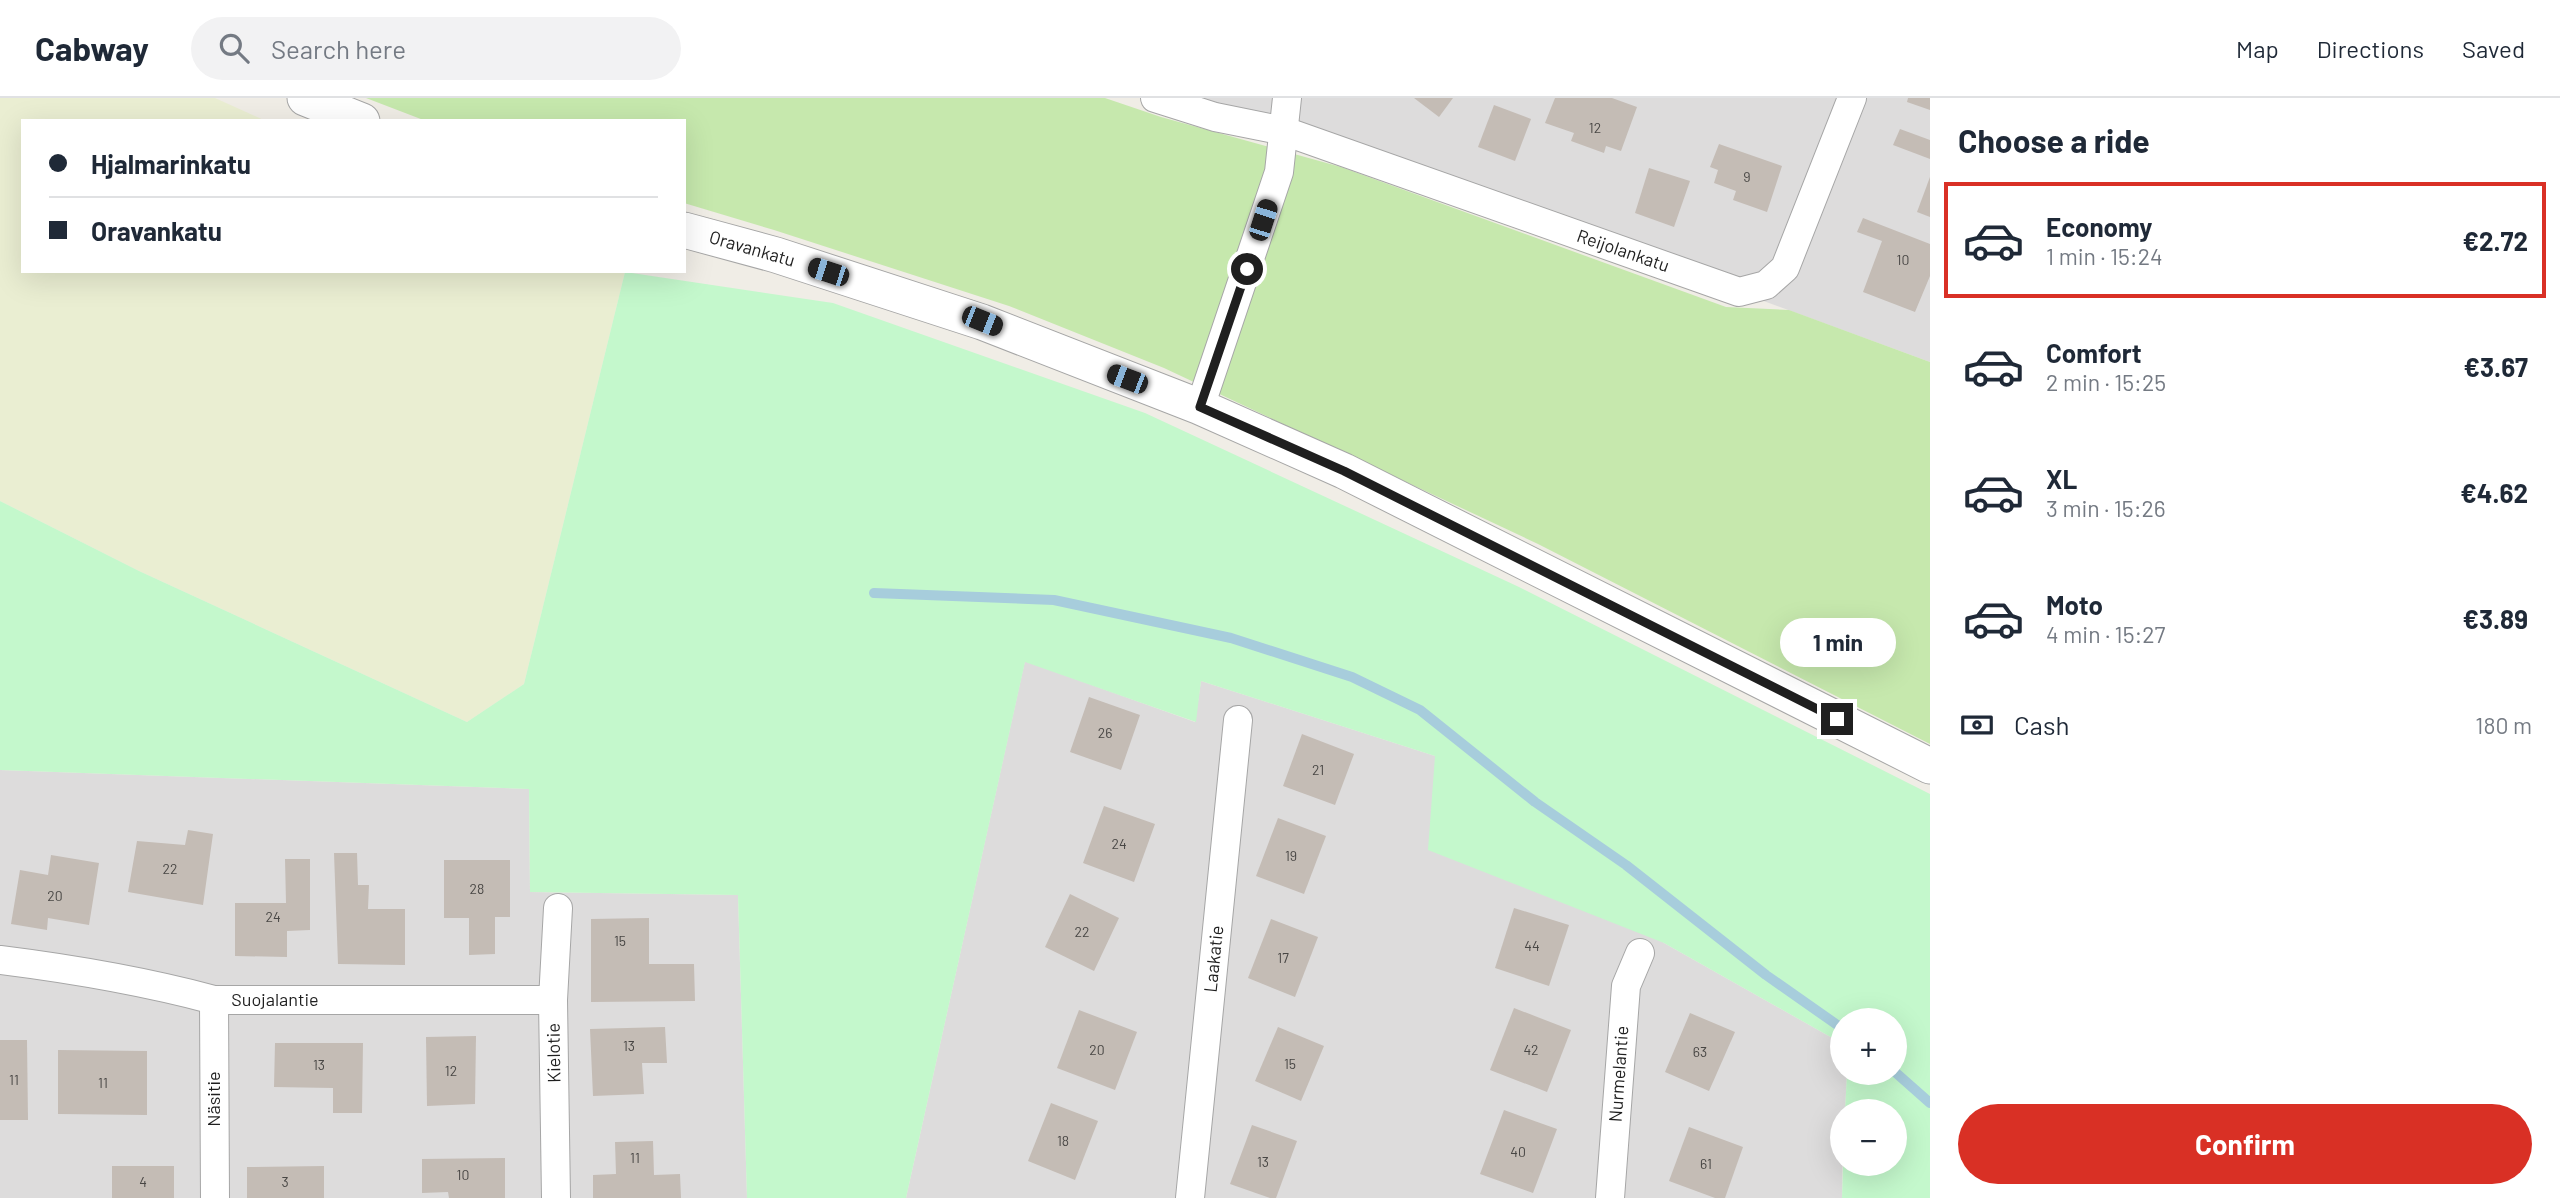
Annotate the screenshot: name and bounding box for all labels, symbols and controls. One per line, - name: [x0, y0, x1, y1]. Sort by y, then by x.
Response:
- search box: [191, 17, 681, 80]
- text: Cabway: [35, 28, 149, 68]
- icon: search: [215, 29, 253, 67]
- text: Search here: [271, 33, 406, 64]
- text: Map: [2236, 34, 2279, 63]
- text: Directions: [2317, 34, 2424, 63]
- text: Saved: [2462, 34, 2525, 63]
- house number: 12: [1589, 119, 1601, 136]
- text: Choose a ride: [1958, 121, 2150, 159]
- text: Hjalmarinkatu: [91, 148, 251, 179]
- house number: 9: [1743, 168, 1751, 185]
- car: [1247, 197, 1280, 243]
- icon: car: [1962, 209, 2025, 272]
- text: Economy: [2046, 211, 2152, 242]
- text: Oravankatu: [91, 215, 222, 246]
- street label: Reijolankatu: [1574, 224, 1673, 276]
- street label: Oravankatu: [707, 225, 798, 271]
- text: €2.72: [2462, 225, 2528, 256]
- text: 1 min · 15:24: [2046, 242, 2163, 270]
- house number: 10: [1897, 251, 1909, 268]
- route start: [1231, 253, 1263, 285]
- car: [805, 256, 852, 288]
- car: [959, 303, 1006, 339]
- icon: car: [1962, 335, 2025, 398]
- text: Comfort: [2046, 337, 2142, 368]
- text: €3.67: [2464, 351, 2528, 382]
- car: [1104, 362, 1151, 396]
- text: 2 min · 15:25: [2046, 368, 2166, 396]
- icon: car: [1962, 461, 2025, 524]
- text: XL: [2046, 463, 2077, 494]
- text: €4.62: [2460, 477, 2528, 508]
- text: 3 min · 15:26: [2046, 494, 2166, 522]
- icon: car: [1962, 587, 2025, 650]
- text: Moto: [2046, 589, 2103, 620]
- text: €3.89: [2463, 603, 2528, 634]
- callout: 1 min: [1779, 618, 1895, 666]
- text: 4 min · 15:27: [2046, 620, 2165, 648]
- text: 1 min: [1813, 628, 1863, 656]
- route end: [1821, 703, 1853, 735]
- icon: cash: [1958, 706, 1996, 744]
- text: Cash: [2014, 709, 2069, 740]
- text: 180 m: [2475, 711, 2532, 739]
- house number: 26: [1098, 724, 1112, 741]
- house number: 21: [1312, 761, 1324, 778]
- house number: 24: [1111, 835, 1127, 852]
- house number: 19: [1285, 847, 1297, 864]
- house number: 22: [162, 860, 178, 877]
- house number: 28: [470, 880, 484, 897]
- house number: 20: [47, 887, 63, 904]
- house number: 24: [265, 908, 281, 925]
- house number: 22: [1074, 923, 1090, 940]
- street label: Laakatie: [1199, 924, 1227, 994]
- house number: 15: [614, 932, 626, 949]
- house number: 44: [1524, 937, 1540, 954]
- house number: 17: [1277, 949, 1289, 966]
- street label: Suojalantie: [231, 988, 319, 1010]
- map controls: [1830, 1008, 1907, 1176]
- button: +: [1830, 1008, 1907, 1085]
- street label: Kielotie: [541, 1023, 565, 1083]
- street label: Nurmelantie: [1604, 1025, 1632, 1123]
- house number: 13: [623, 1037, 635, 1054]
- house number: 20: [1089, 1041, 1105, 1058]
- house number: 42: [1523, 1041, 1539, 1058]
- house number: 63: [1693, 1043, 1707, 1060]
- house number: 15: [1284, 1055, 1296, 1072]
- house number: 13: [313, 1056, 325, 1073]
- house number: 12: [445, 1062, 457, 1079]
- house number: 11: [9, 1071, 19, 1088]
- street label: Näsitie: [202, 1071, 224, 1127]
- house number: 11: [98, 1074, 108, 1091]
- button: −: [1830, 1099, 1907, 1176]
- button: Confirm: [1958, 1104, 2532, 1184]
- house number: 18: [1057, 1132, 1069, 1149]
- house number: 40: [1510, 1143, 1526, 1160]
- house number: 11: [630, 1149, 640, 1166]
- house number: 13: [1257, 1153, 1269, 1170]
- house number: 61: [1700, 1155, 1712, 1172]
- house number: 10: [457, 1166, 469, 1183]
- house number: 4: [139, 1173, 147, 1190]
- house number: 3: [281, 1173, 289, 1190]

